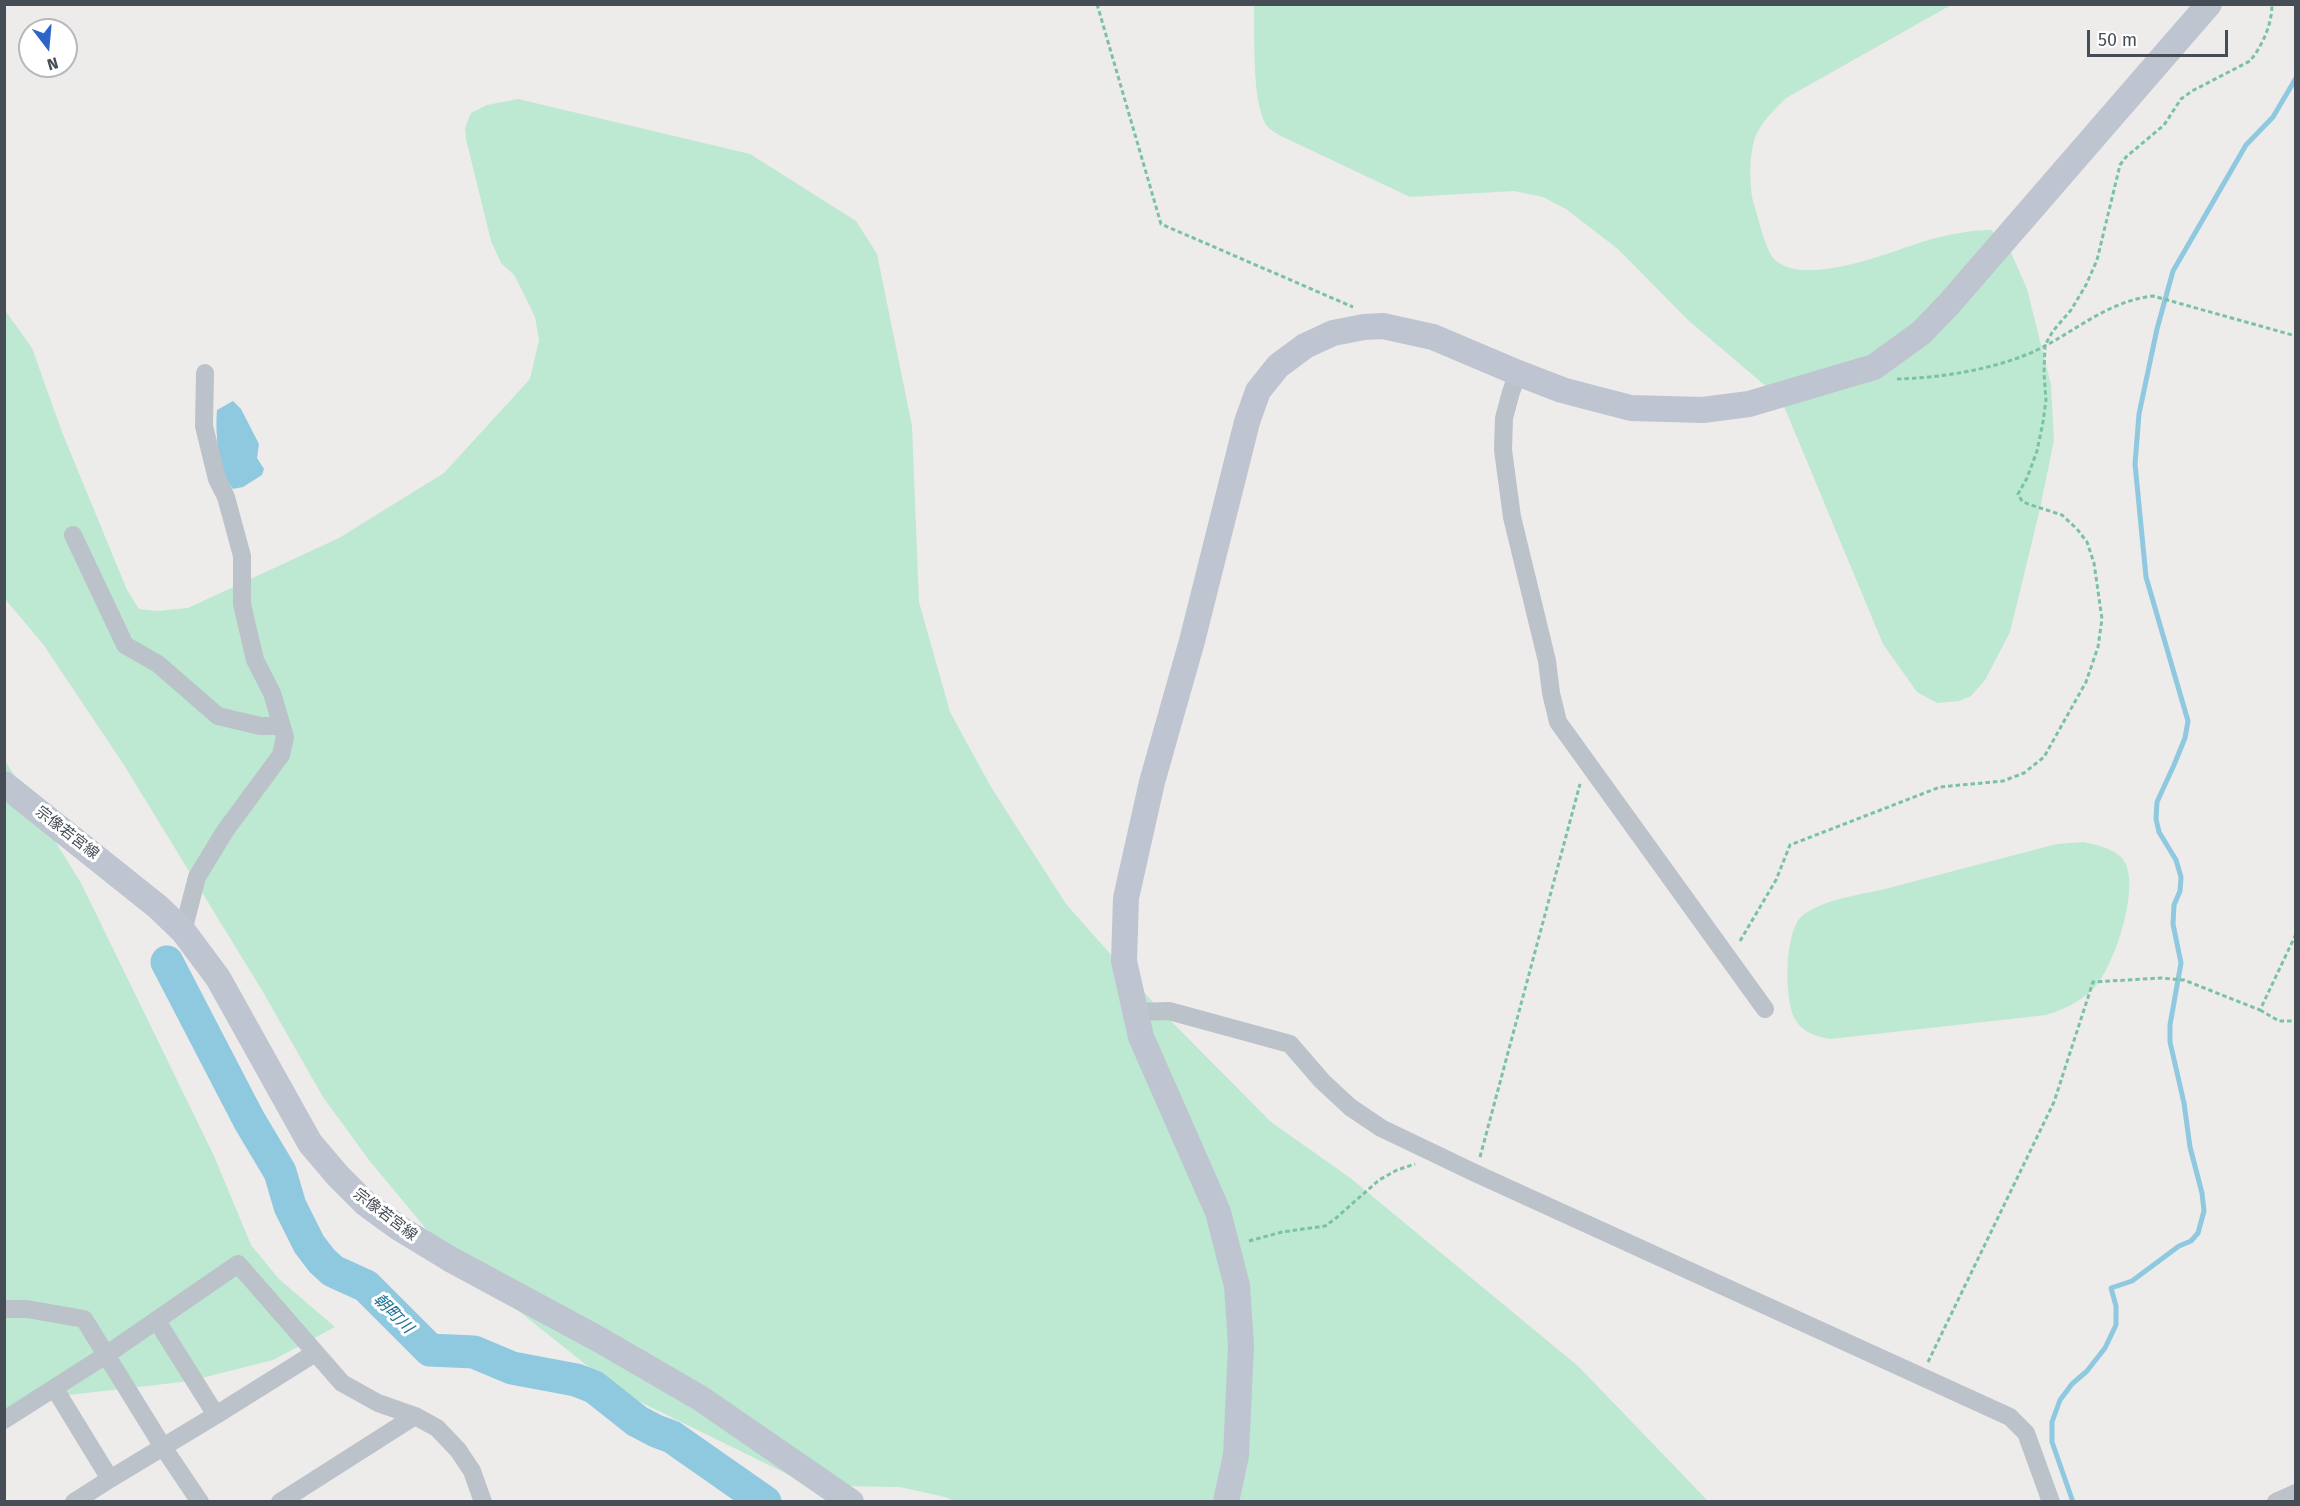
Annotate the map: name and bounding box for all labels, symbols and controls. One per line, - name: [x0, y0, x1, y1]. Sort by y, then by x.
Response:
- north arrow: [18, 18, 78, 78]
- scale bar: [2090, 18, 2231, 56]
- text: 50 m: [2098, 29, 2137, 51]
- text: N: [45, 53, 60, 74]
- street label: 宗像若宮線: [32, 803, 102, 863]
- street label: 宗像若宮線: [350, 1185, 420, 1245]
- water label: 朝町川: [369, 1290, 417, 1338]

